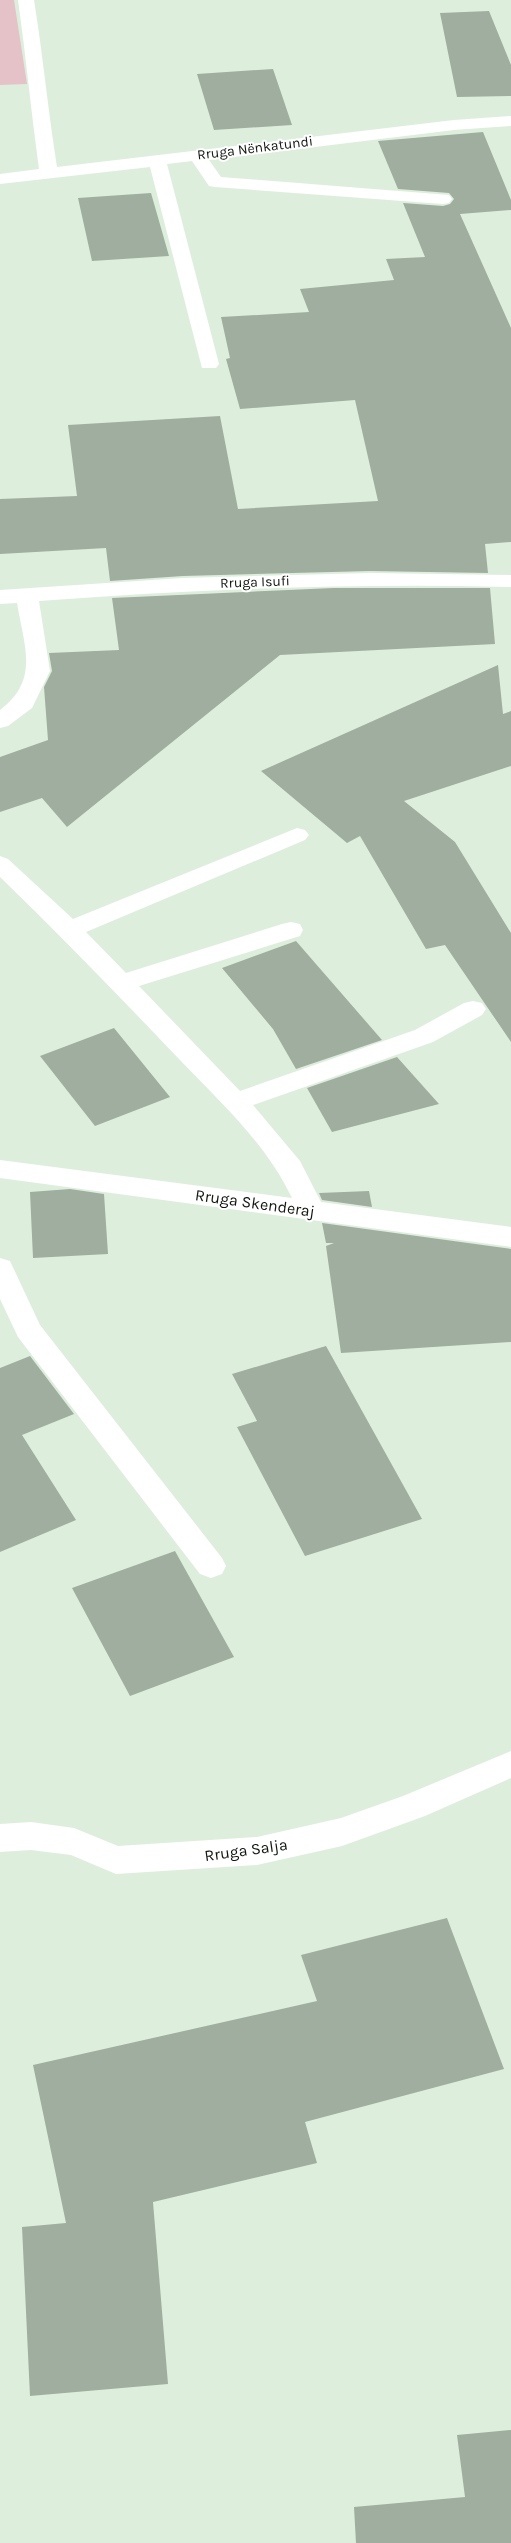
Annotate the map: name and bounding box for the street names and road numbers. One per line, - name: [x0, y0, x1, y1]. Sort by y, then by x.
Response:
- street label: Rruga Nënkatundi: [196, 132, 314, 164]
- street label: Rruga Isufi: [220, 572, 290, 592]
- street label: Rruga Skenderaj: [194, 1185, 316, 1221]
- street label: Rruga Salja: [203, 1835, 289, 1865]

